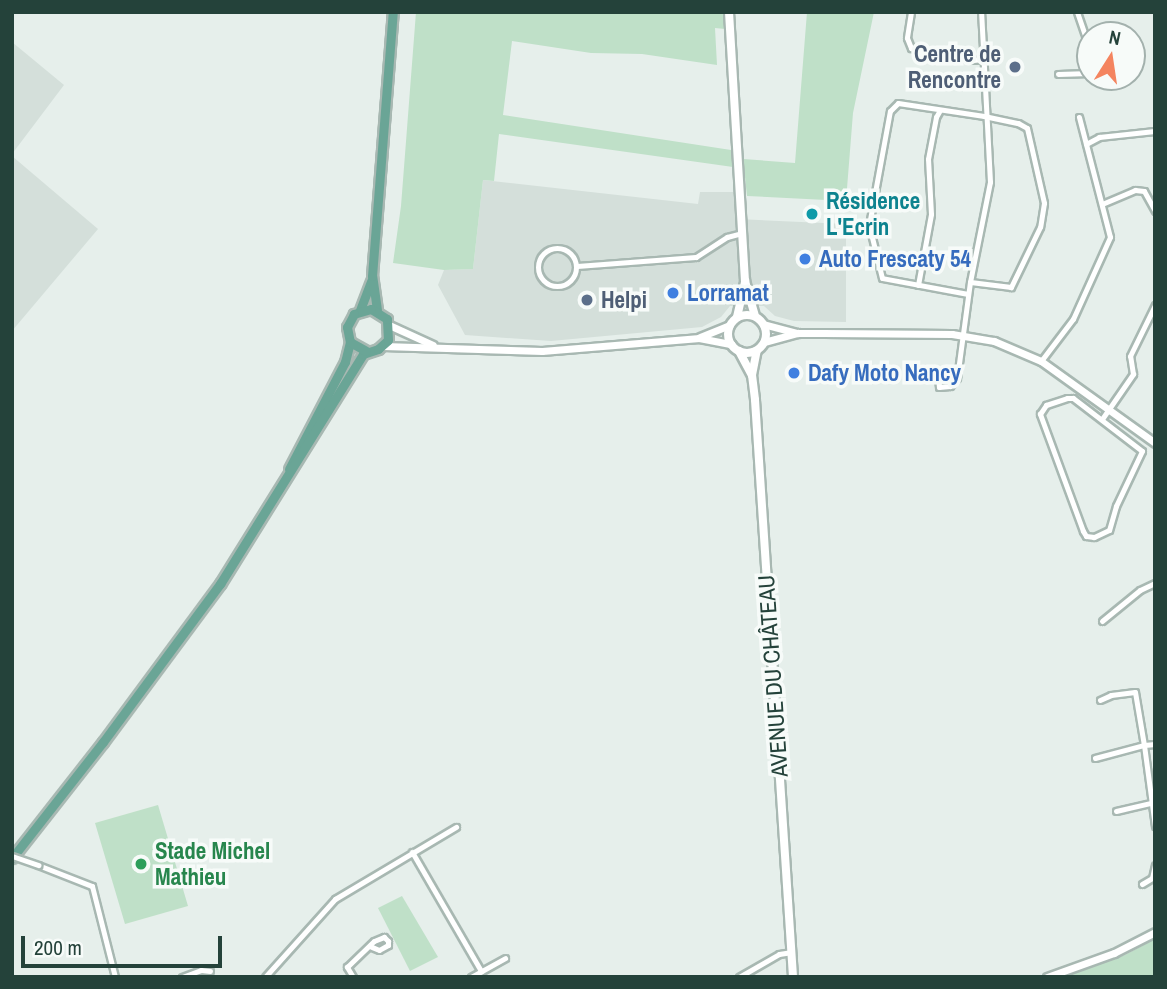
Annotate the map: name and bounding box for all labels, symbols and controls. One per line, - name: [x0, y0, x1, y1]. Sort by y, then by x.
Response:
- north arrow: [1076, 21, 1146, 91]
- text: N: [1107, 24, 1123, 51]
- place label: Centre de Rencontre: [908, 40, 1001, 94]
- marker: Centre de Rencontre: [1007, 59, 1023, 75]
- place label: Résidence L'Ecrin: [826, 187, 920, 241]
- marker: Résidence L'Ecrin: [804, 206, 820, 222]
- place label: Auto Frescaty 54: [819, 245, 971, 273]
- marker: Auto Frescaty 54: [797, 251, 813, 267]
- place label: Lorramat: [687, 279, 769, 307]
- marker: Lorramat: [665, 285, 681, 301]
- place label: Helpi: [601, 286, 647, 314]
- marker: Helpi: [579, 292, 595, 308]
- place label: Dafy Moto Nancy: [808, 359, 961, 387]
- marker: Dafy Moto Nancy: [786, 365, 802, 381]
- street label: AVENUE DU CHÂTEAU: [752, 574, 794, 778]
- place label: Stade Michel Mathieu: [155, 837, 270, 891]
- marker: Stade Michel Mathieu: [133, 856, 149, 872]
- scale bar: [24, 922, 226, 966]
- text: 200 m: [34, 933, 82, 962]

